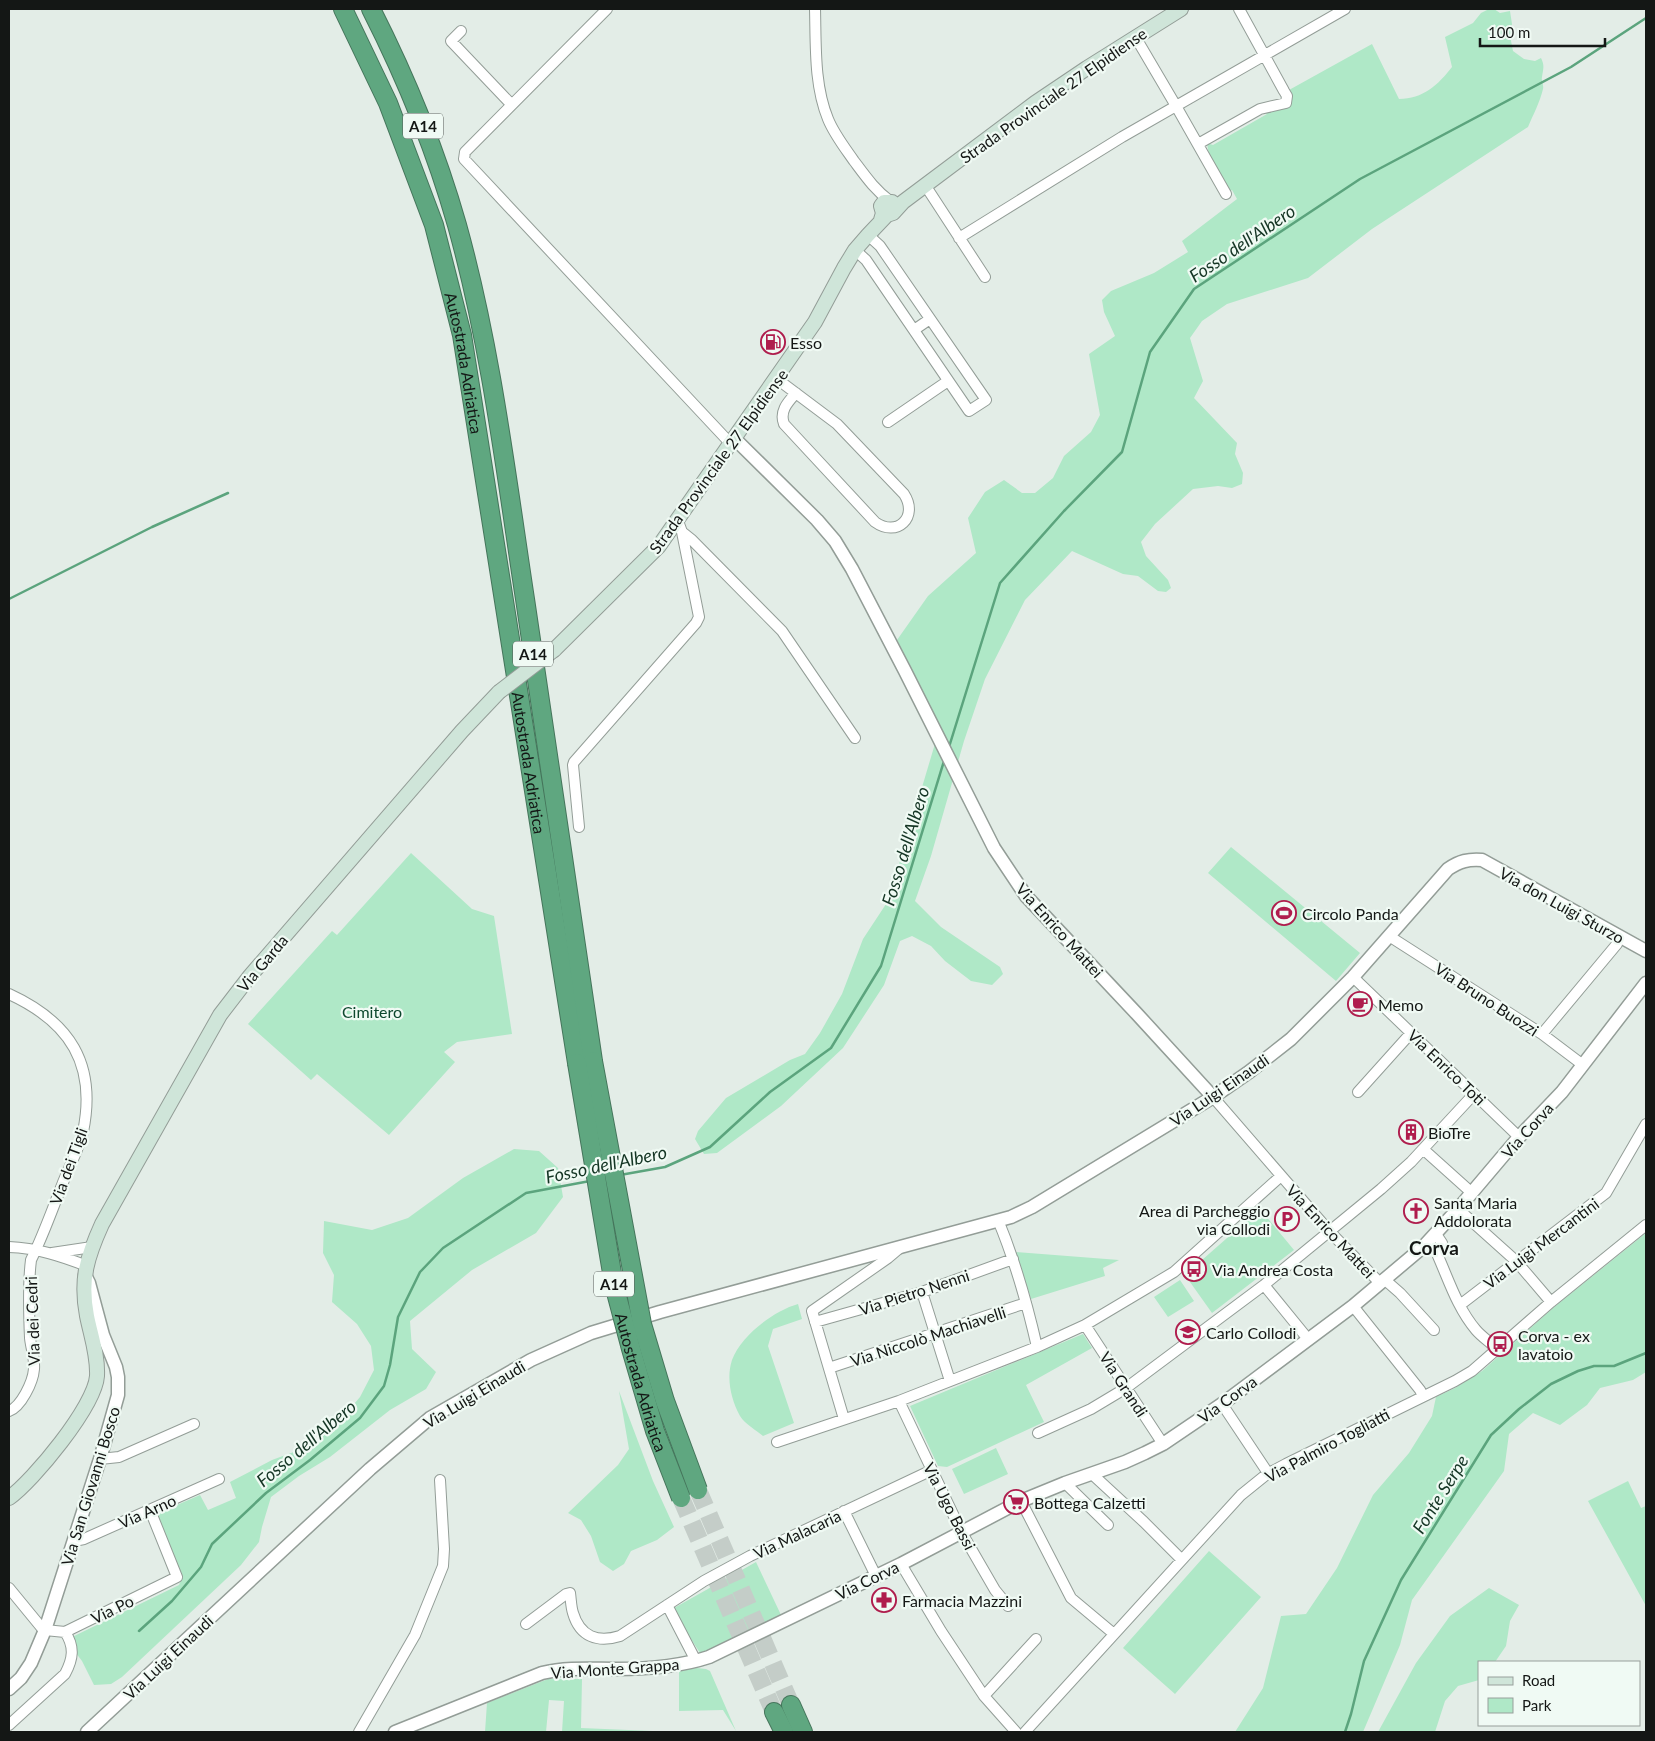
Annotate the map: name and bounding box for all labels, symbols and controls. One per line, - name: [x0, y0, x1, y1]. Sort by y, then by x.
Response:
- scale bar: [1480, 15, 1605, 47]
- street label: Strada Provinciale 27 Elpidiense: [956, 23, 1150, 167]
- text: 100 m: [1488, 23, 1530, 41]
- road number: A14: [403, 114, 443, 138]
- water label: Fosso dell'Albero: [1185, 199, 1299, 287]
- street label: Autostrada Adriatica: [442, 290, 487, 435]
- fuel station icon: Esso: [760, 329, 786, 355]
- place label: Esso: [790, 333, 822, 352]
- street label: Strada Provinciale 27 Elpidiense: [645, 365, 791, 557]
- road number: A14: [513, 642, 553, 666]
- street label: Autostrada Adriatica: [509, 690, 550, 835]
- water label: Fosso dell'Albero: [876, 784, 934, 908]
- street label: Via don Luigi Sturzo: [1496, 863, 1628, 947]
- street label: Via Enrico Mattei: [1013, 879, 1107, 981]
- sports icon: Circolo Panda: [1271, 900, 1297, 926]
- place label: Circolo Panda: [1302, 904, 1399, 923]
- street label: Via Garda: [233, 931, 291, 995]
- street label: Via Bruno Buozzi: [1431, 958, 1543, 1040]
- cafe icon: Memo: [1347, 991, 1373, 1017]
- place label: Memo: [1378, 995, 1423, 1014]
- park label: Cimitero: [342, 1002, 402, 1021]
- street label: Via Enrico Toti: [1404, 1025, 1490, 1109]
- street label: Via Luigi Einaudi: [1166, 1050, 1272, 1130]
- street label: Via Corva: [1497, 1098, 1557, 1162]
- building icon: BioTre: [1398, 1119, 1424, 1145]
- place label: BioTre: [1428, 1123, 1471, 1142]
- street label: Via dei Tigli: [45, 1125, 91, 1207]
- water label: Fosso dell'Albero: [543, 1140, 669, 1188]
- street label: Via Enrico Mattei: [1283, 1180, 1379, 1282]
- place label: Santa Maria Addolorata: [1434, 1193, 1517, 1230]
- street label: Via Luigi Mercantini: [1480, 1194, 1602, 1292]
- church icon: Santa Maria Addolorata: [1403, 1198, 1429, 1224]
- place label: Area di Parcheggio via Collodi: [1139, 1201, 1270, 1238]
- parking icon: Area di Parcheggio via Collodi: [1274, 1206, 1300, 1232]
- district label: Corva: [1409, 1236, 1459, 1259]
- bus stop icon: Via Andrea Costa: [1181, 1256, 1207, 1282]
- place label: Via Andrea Costa: [1212, 1260, 1333, 1279]
- street label: Via Pietro Nenni: [856, 1265, 972, 1319]
- road number: A14: [594, 1272, 634, 1296]
- street label: Via dei Cedri: [21, 1276, 43, 1366]
- street label: Via Niccolò Machiavelli: [848, 1302, 1008, 1370]
- street label: Autostrada Adriatica: [612, 1311, 672, 1454]
- school or university icon: Carlo Collodi: [1175, 1319, 1201, 1345]
- place label: Carlo Collodi: [1206, 1323, 1296, 1342]
- place label: Corva - ex lavatoio: [1518, 1326, 1590, 1363]
- bus stop icon: Corva - ex lavatoio: [1487, 1331, 1513, 1357]
- street label: Via Grandi: [1096, 1348, 1152, 1420]
- street label: Via Luigi Einaudi: [420, 1356, 528, 1432]
- street label: Via Corva: [1194, 1371, 1260, 1427]
- water label: Fosso dell'Albero: [252, 1395, 360, 1491]
- street label: Via San Giovanni Bosco: [57, 1404, 123, 1568]
- street label: Via Palmiro Togliatti: [1262, 1404, 1393, 1486]
- water label: Fonte Serpe: [1407, 1451, 1473, 1537]
- street label: Via Ugo Bassi: [920, 1459, 980, 1553]
- supermarket icon: Bottega Calzetti: [1003, 1489, 1029, 1515]
- street label: Via Arno: [115, 1490, 179, 1532]
- place label: Bottega Calzetti: [1034, 1493, 1146, 1512]
- street label: Via Malacaria: [750, 1505, 844, 1563]
- street label: Via Corva: [832, 1557, 902, 1603]
- pharmacy icon: Farmacia Mazzini: [871, 1587, 897, 1613]
- street label: Via Po: [88, 1591, 136, 1627]
- place label: Farmacia Mazzini: [902, 1591, 1022, 1610]
- street label: Via Luigi Einaudi: [119, 1611, 217, 1703]
- street label: Via Monte Grappa: [550, 1654, 680, 1682]
- legend: [1478, 1661, 1640, 1726]
- text: Road: [1522, 1671, 1555, 1689]
- text: Park: [1522, 1696, 1552, 1714]

